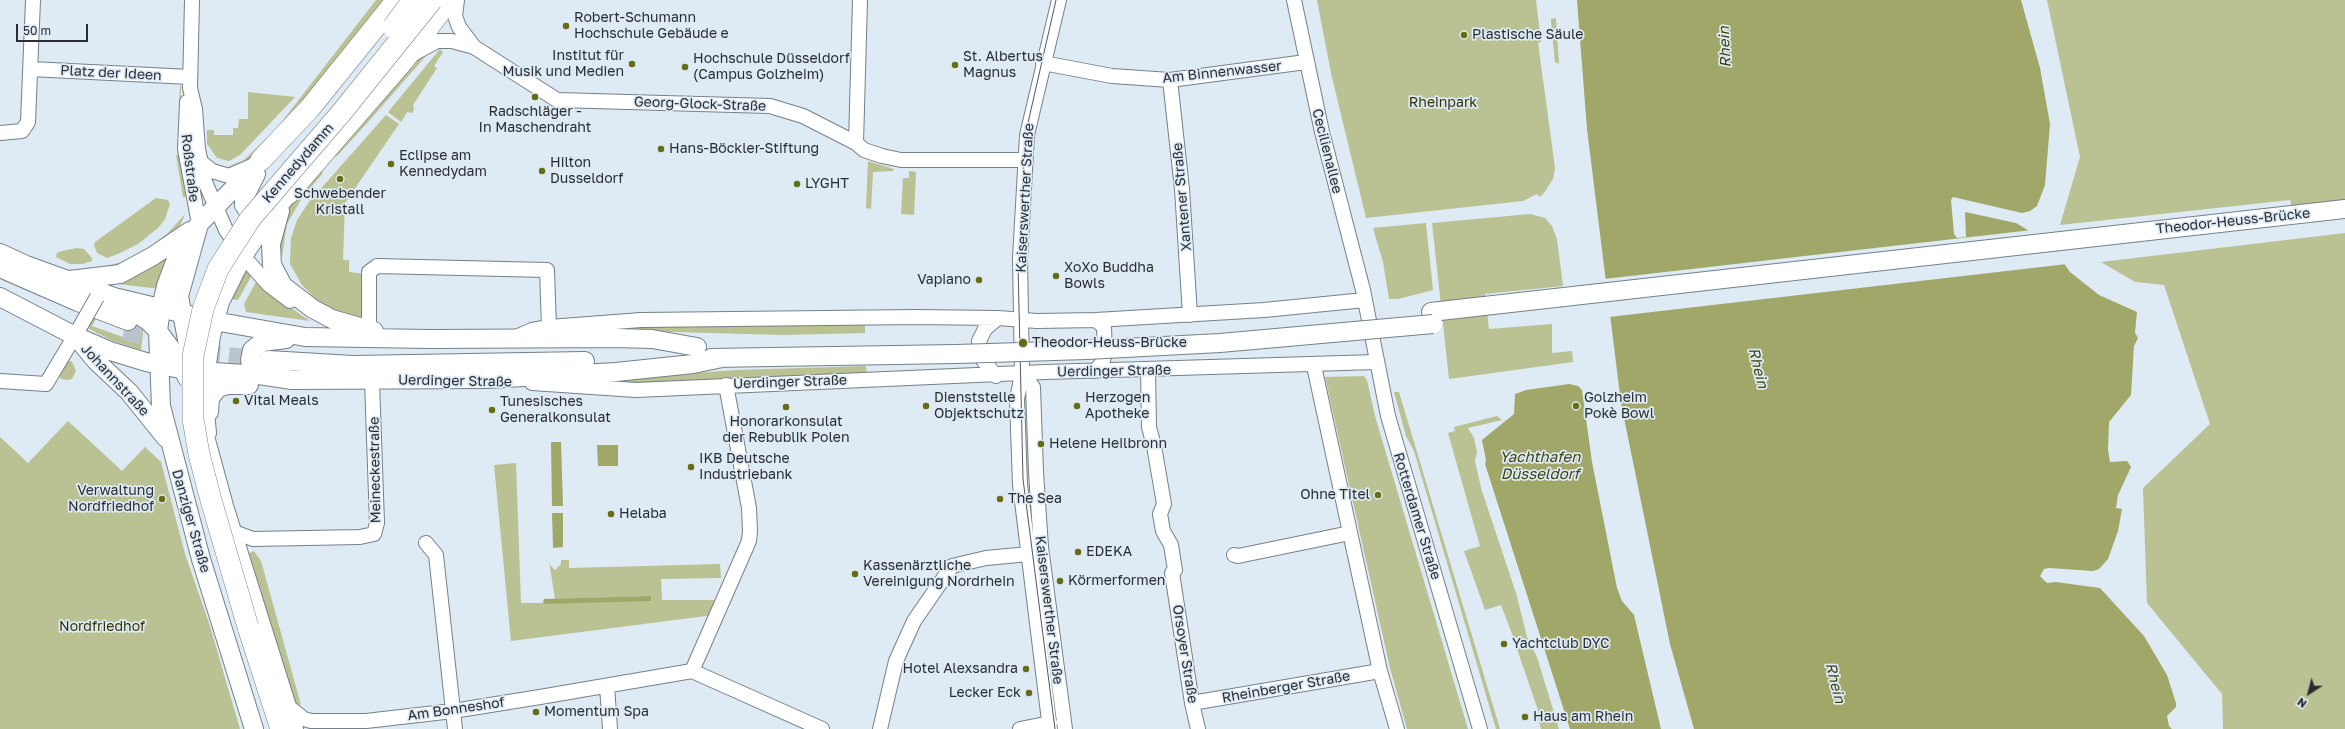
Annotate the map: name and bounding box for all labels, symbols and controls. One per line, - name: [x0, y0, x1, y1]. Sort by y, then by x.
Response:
- place label: Robert-Schumann Hochschule Gebäude e: [574, 10, 729, 42]
- scale bar: [18, 16, 90, 42]
- marker: Robert-Schumann Hochschule Gebäude e: [561, 21, 571, 31]
- text: 50 m: [23, 23, 51, 38]
- water label: Rhein: [1715, 26, 1735, 68]
- place label: Plastische Säule: [1472, 27, 1583, 43]
- marker: Plastische Säule: [1459, 30, 1469, 40]
- place label: Institut für Musik und Medien: [502, 48, 624, 80]
- place label: St. Albertus Magnus: [963, 49, 1043, 82]
- place label: Hochschule Düsseldorf (Campus Golzheim): [693, 51, 850, 84]
- street label: Am Binnenwasser: [1162, 57, 1282, 87]
- marker: Institut für Musik und Medien: [627, 59, 637, 69]
- marker: St. Albertus Magnus: [950, 60, 960, 70]
- street label: Platz der Ideen: [60, 62, 162, 84]
- marker: Hochschule Düsseldorf (Campus Golzheim): [680, 62, 690, 72]
- marker: Radschläger - In Maschendraht: [530, 92, 540, 102]
- street label: Georg-Glock-Straße: [634, 93, 766, 115]
- park label: Rheinpark: [1409, 95, 1477, 111]
- place label: Radschläger - In Maschendraht: [479, 104, 591, 136]
- street label: Cecilienallee: [1308, 107, 1346, 195]
- street label: Kennedydamm: [259, 120, 337, 206]
- street label: Kaiserswerther Straße: [1013, 123, 1037, 273]
- street label: Roßstraße: [177, 133, 203, 203]
- place label: Hans-Böckler-Stiftung: [669, 141, 819, 157]
- street label: Xantener Straße: [1169, 142, 1195, 252]
- marker: Hans-Böckler-Stiftung: [656, 144, 666, 154]
- place label: Eclipse am Kennedydam: [399, 148, 487, 180]
- place label: Hilton Dusseldorf: [550, 155, 623, 188]
- marker: Eclipse am Kennedydam: [386, 159, 396, 169]
- marker: Hilton Dusseldorf: [537, 166, 547, 176]
- marker: Schwebender Kristall: [335, 174, 345, 184]
- place label: LYGHT: [805, 176, 849, 192]
- marker: LYGHT: [792, 179, 802, 189]
- place label: Schwebender Kristall: [294, 186, 386, 218]
- street label: Theodor-Heuss-Brücke: [2155, 205, 2311, 237]
- place label: XoXo Buddha Bowls: [1064, 260, 1154, 292]
- marker: XoXo Buddha Bowls: [1051, 271, 1061, 281]
- place label: Vapiano: [917, 272, 971, 288]
- marker: Vapiano: [974, 275, 984, 285]
- place label: Theodor-Heuss-Brücke: [1032, 335, 1187, 351]
- marker: Theodor-Heuss-Brücke: [1017, 337, 1029, 349]
- street label: Johannstraße: [77, 340, 153, 420]
- water label: Rhein: [1744, 346, 1772, 390]
- street label: Uerdinger Straße: [1057, 362, 1171, 380]
- street label: Uerdinger Straße: [398, 372, 512, 390]
- street label: Uerdinger Straße: [733, 372, 847, 392]
- place label: Dienststelle Objektschutz: [934, 390, 1024, 422]
- place label: Herzogen Apotheke: [1085, 390, 1150, 422]
- place label: Golzheim Pokè Bowl: [1584, 390, 1654, 422]
- place label: Vital Meals: [244, 393, 319, 409]
- place label: Tunesisches Generalkonsulat: [500, 394, 611, 426]
- marker: Vital Meals: [231, 396, 241, 406]
- marker: Dienststelle Objektschutz: [921, 401, 931, 411]
- marker: Herzogen Apotheke: [1072, 401, 1082, 411]
- marker: Golzheim Pokè Bowl: [1571, 401, 1581, 411]
- marker: Honorarkonsulat der Rebublik Polen: [781, 402, 791, 412]
- marker: Tunesisches Generalkonsulat: [487, 405, 497, 415]
- place label: Honorarkonsulat der Rebublik Polen: [722, 414, 850, 446]
- street label: Meineckestraße: [366, 417, 384, 523]
- place label: Helene Heilbronn: [1049, 436, 1167, 452]
- marker: Helene Heilbronn: [1036, 439, 1046, 449]
- water label: Yachthafen Düsseldorf: [1499, 448, 1581, 483]
- street label: Rotterdamer Straße: [1390, 450, 1444, 582]
- place label: IKB Deutsche Industriebank: [699, 451, 792, 484]
- marker: IKB Deutsche Industriebank: [686, 462, 696, 472]
- street label: Danziger Straße: [168, 467, 214, 575]
- place label: Verwaltung Nordfriedhof: [68, 483, 154, 516]
- place label: Ohne Titel: [1300, 487, 1370, 503]
- marker: Ohne Titel: [1373, 490, 1383, 500]
- place label: The Sea: [1008, 491, 1062, 507]
- marker: Verwaltung Nordfriedhof: [157, 494, 167, 504]
- marker: The Sea: [995, 494, 1005, 504]
- place label: Helaba: [619, 506, 667, 522]
- marker: Helaba: [606, 509, 616, 519]
- street label: Kaiserswerther Straße: [1032, 535, 1066, 685]
- place label: EDEKA: [1086, 544, 1132, 560]
- marker: EDEKA: [1073, 547, 1083, 557]
- place label: Kassenärztliche Vereinigung Nordrhein: [863, 558, 1015, 590]
- marker: Kassenärztliche Vereinigung Nordrhein: [850, 569, 860, 579]
- place label: Körmerformen: [1068, 573, 1165, 589]
- marker: Körmerformen: [1055, 576, 1065, 586]
- street label: Orsoyer Straße: [1169, 603, 1201, 705]
- park label: Nordfriedhof: [59, 619, 145, 635]
- place label: Yachtclub DYC: [1512, 636, 1610, 652]
- marker: Yachtclub DYC: [1499, 639, 1509, 649]
- place label: Hotel Alexsandra: [903, 661, 1018, 677]
- water label: Rhein: [1821, 661, 1849, 705]
- marker: Hotel Alexsandra: [1021, 664, 1031, 674]
- street label: Rheinberger Straße: [1220, 667, 1352, 707]
- north arrow: [2289, 673, 2329, 713]
- place label: Lecker Eck: [949, 685, 1021, 701]
- marker: Lecker Eck: [1024, 688, 1034, 698]
- street label: Am Bonneshof: [406, 694, 506, 724]
- text: N: [2294, 695, 2309, 711]
- place label: Momentum Spa: [544, 704, 649, 720]
- marker: Momentum Spa: [531, 707, 541, 717]
- place label: Haus am Rhein: [1533, 709, 1633, 725]
- marker: Haus am Rhein: [1520, 712, 1530, 722]

